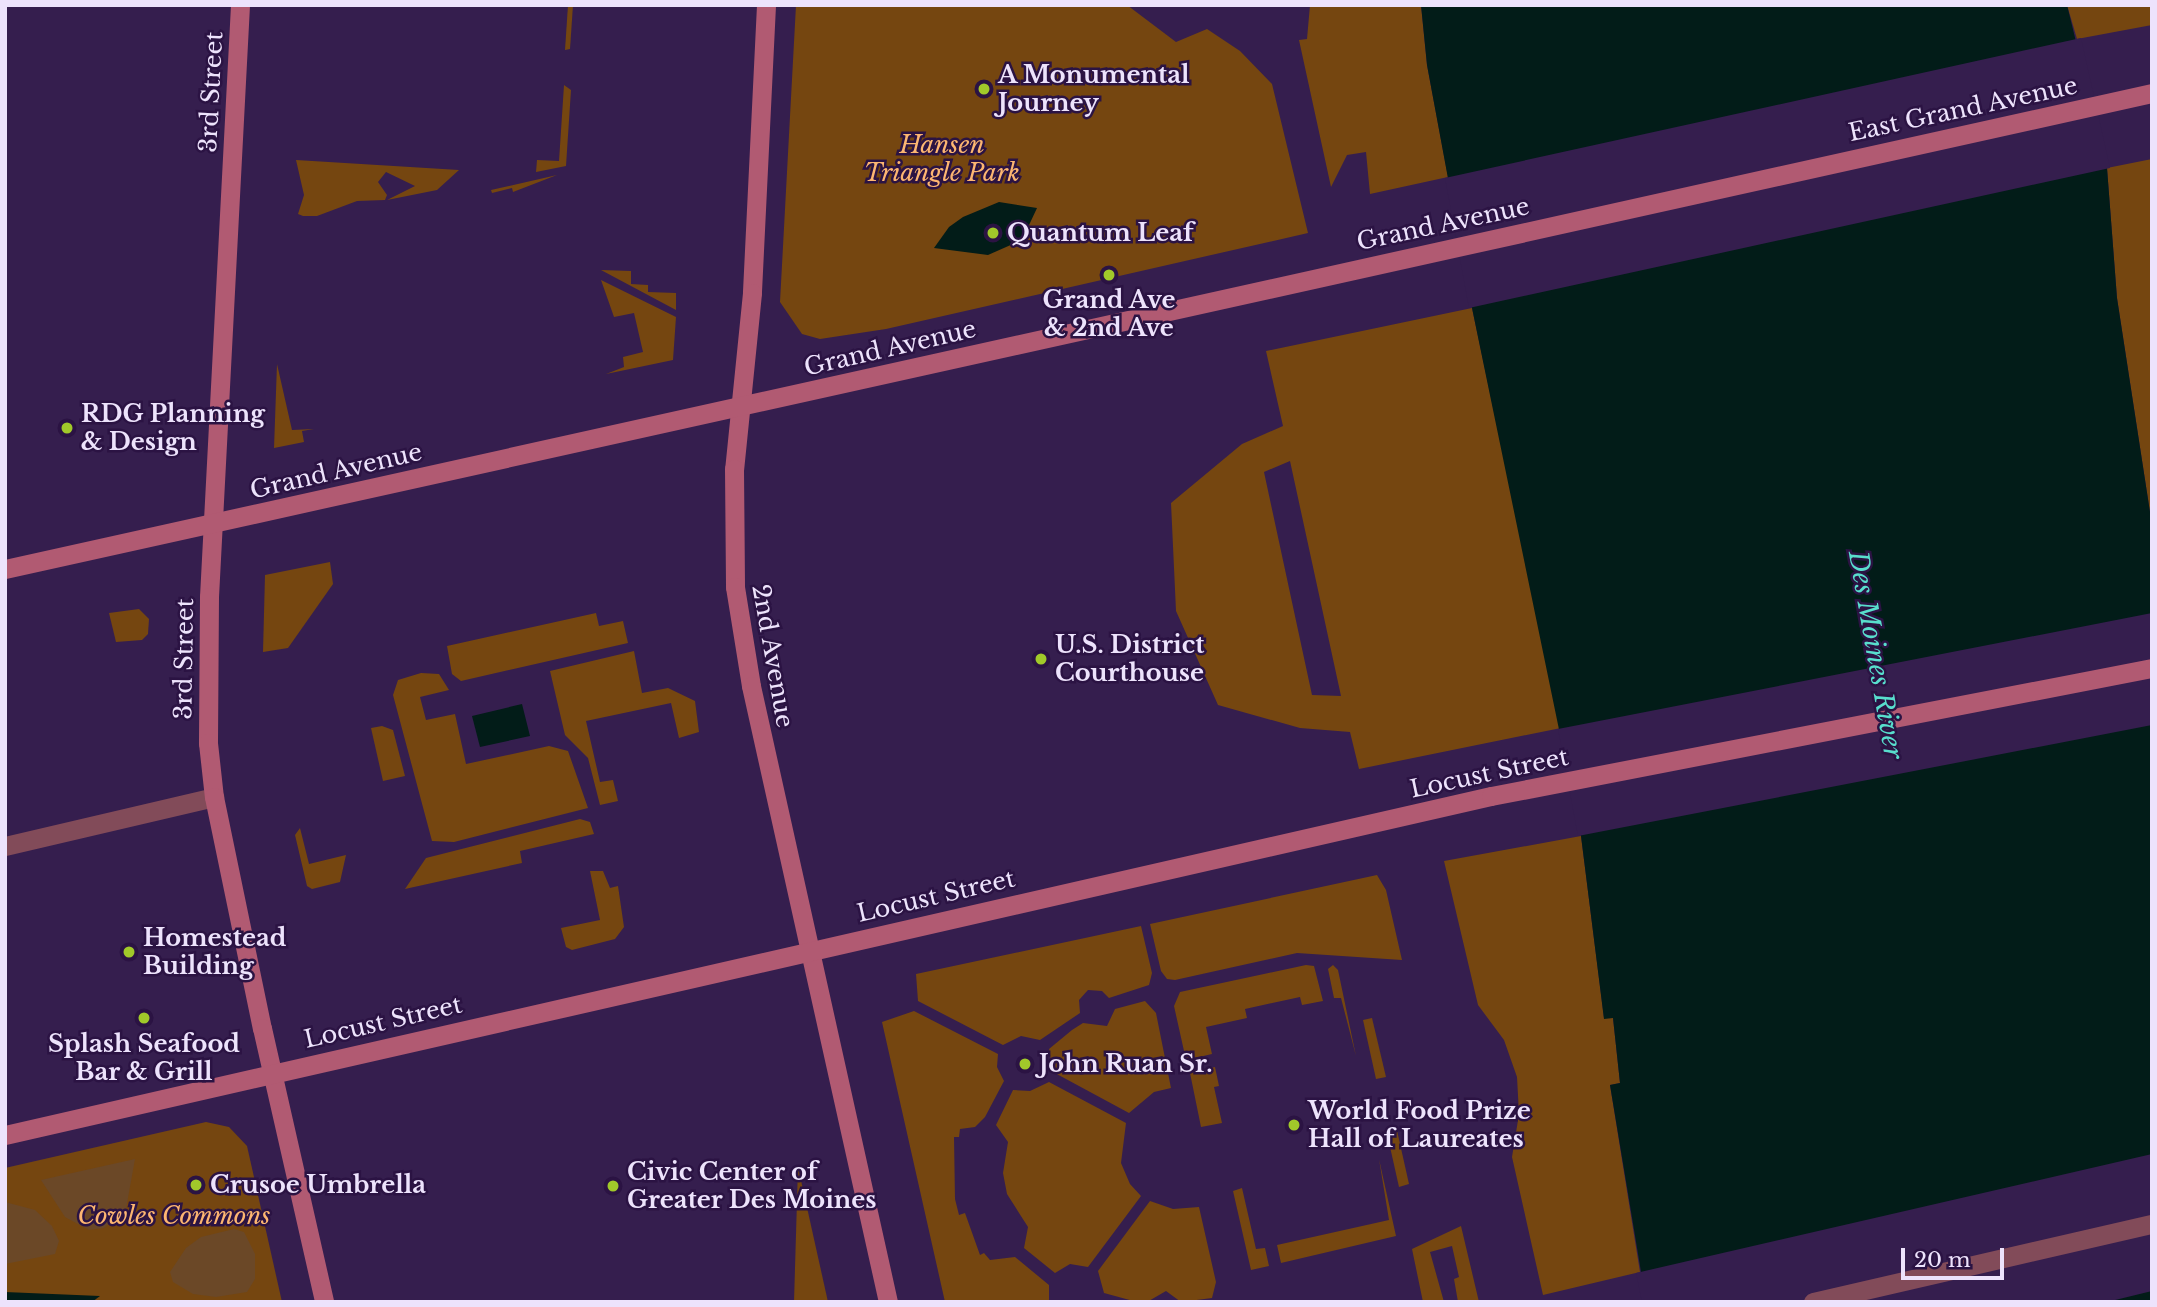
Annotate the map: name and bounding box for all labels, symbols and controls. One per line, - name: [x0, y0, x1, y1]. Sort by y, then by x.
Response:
- street label: 3rd Street: [193, 31, 229, 153]
- place label: A Monumental Journey: [998, 61, 1191, 117]
- street label: East Grand Avenue: [1845, 71, 2081, 147]
- marker: A Monumental Journey: [976, 81, 992, 97]
- park label: Hansen Triangle Park: [864, 131, 1020, 187]
- street label: Grand Avenue: [1354, 192, 1532, 256]
- place label: Quantum Leaf: [1007, 219, 1194, 247]
- marker: Quantum Leaf: [985, 225, 1001, 241]
- marker: Grand Ave & 2nd Ave: [1101, 267, 1117, 283]
- place label: Grand Ave & 2nd Ave: [1042, 286, 1176, 342]
- street label: Grand Avenue: [801, 314, 979, 382]
- place label: RDG Planning & Design: [81, 400, 265, 456]
- marker: RDG Planning & Design: [59, 420, 75, 436]
- street label: Grand Avenue: [247, 437, 425, 505]
- water label: Des Moines River: [1841, 548, 1909, 762]
- street label: 2nd Avenue: [746, 582, 800, 730]
- street label: 3rd Street: [169, 598, 199, 720]
- place label: U.S. District Courthouse: [1055, 631, 1204, 687]
- marker: U.S. District Courthouse: [1033, 651, 1049, 667]
- street label: Locust Street: [1407, 742, 1571, 804]
- street label: Locust Street: [854, 864, 1018, 928]
- place label: Homestead Building: [143, 924, 286, 980]
- marker: Homestead Building: [121, 944, 137, 960]
- street label: Locust Street: [301, 990, 465, 1054]
- marker: Splash Seafood Bar & Grill: [136, 1010, 152, 1026]
- place label: Splash Seafood Bar & Grill: [48, 1030, 240, 1086]
- place label: John Ruan Sr.: [1039, 1050, 1212, 1078]
- marker: John Ruan Sr.: [1017, 1056, 1033, 1072]
- place label: World Food Prize Hall of Laureates: [1308, 1097, 1531, 1153]
- marker: World Food Prize Hall of Laureates: [1286, 1117, 1302, 1133]
- place label: Civic Center of Greater Des Moines: [627, 1158, 877, 1214]
- place label: Crusoe Umbrella: [210, 1171, 426, 1199]
- marker: Crusoe Umbrella: [188, 1177, 204, 1193]
- marker: Civic Center of Greater Des Moines: [605, 1178, 621, 1194]
- park label: Cowles Commons: [77, 1202, 271, 1230]
- scale bar: [1905, 1234, 2008, 1278]
- text: 20 m: [1914, 1247, 1971, 1273]

